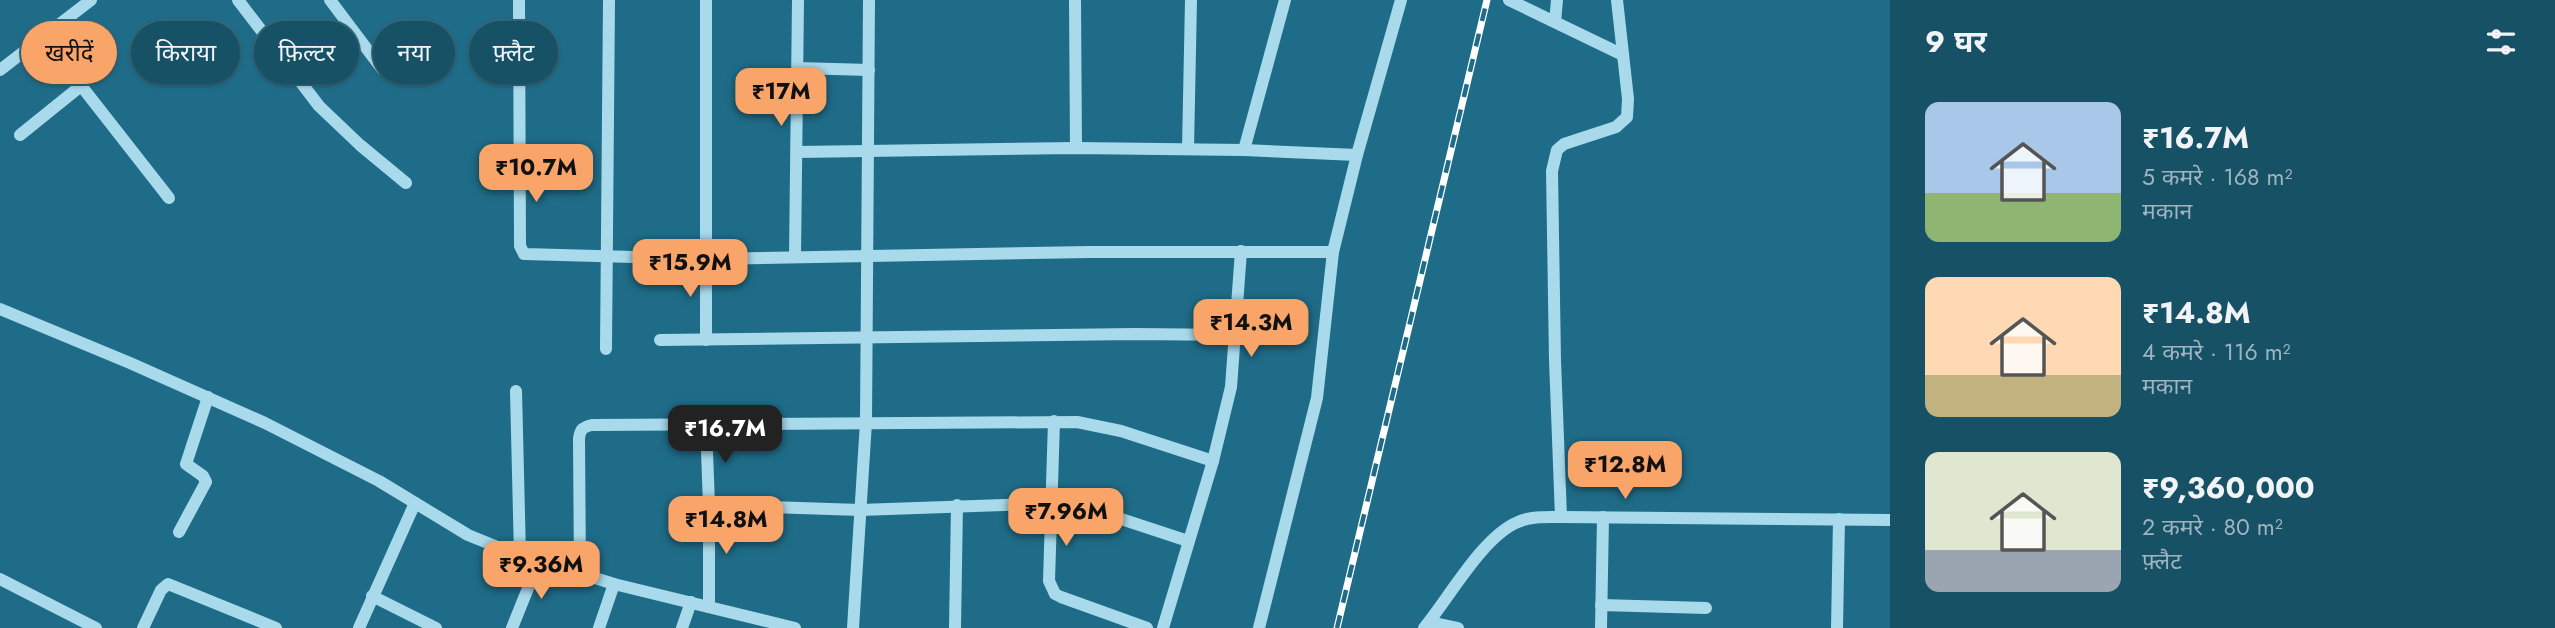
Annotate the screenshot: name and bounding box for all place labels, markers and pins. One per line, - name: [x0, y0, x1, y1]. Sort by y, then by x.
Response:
- pin: ₹17M: [740, 68, 822, 128]
- pin: ₹10.7M: [479, 144, 593, 204]
- pin: ₹15.9M: [633, 240, 747, 299]
- pin: ₹14.3M: [1194, 300, 1308, 359]
- pin: ₹16.7M: [668, 406, 782, 465]
- pin: ₹12.8M: [1568, 442, 1682, 501]
- pin: ₹7.96M: [1009, 489, 1123, 548]
- pin: ₹14.8M: [669, 496, 783, 556]
- pin: ₹9.36M: [484, 542, 598, 601]

